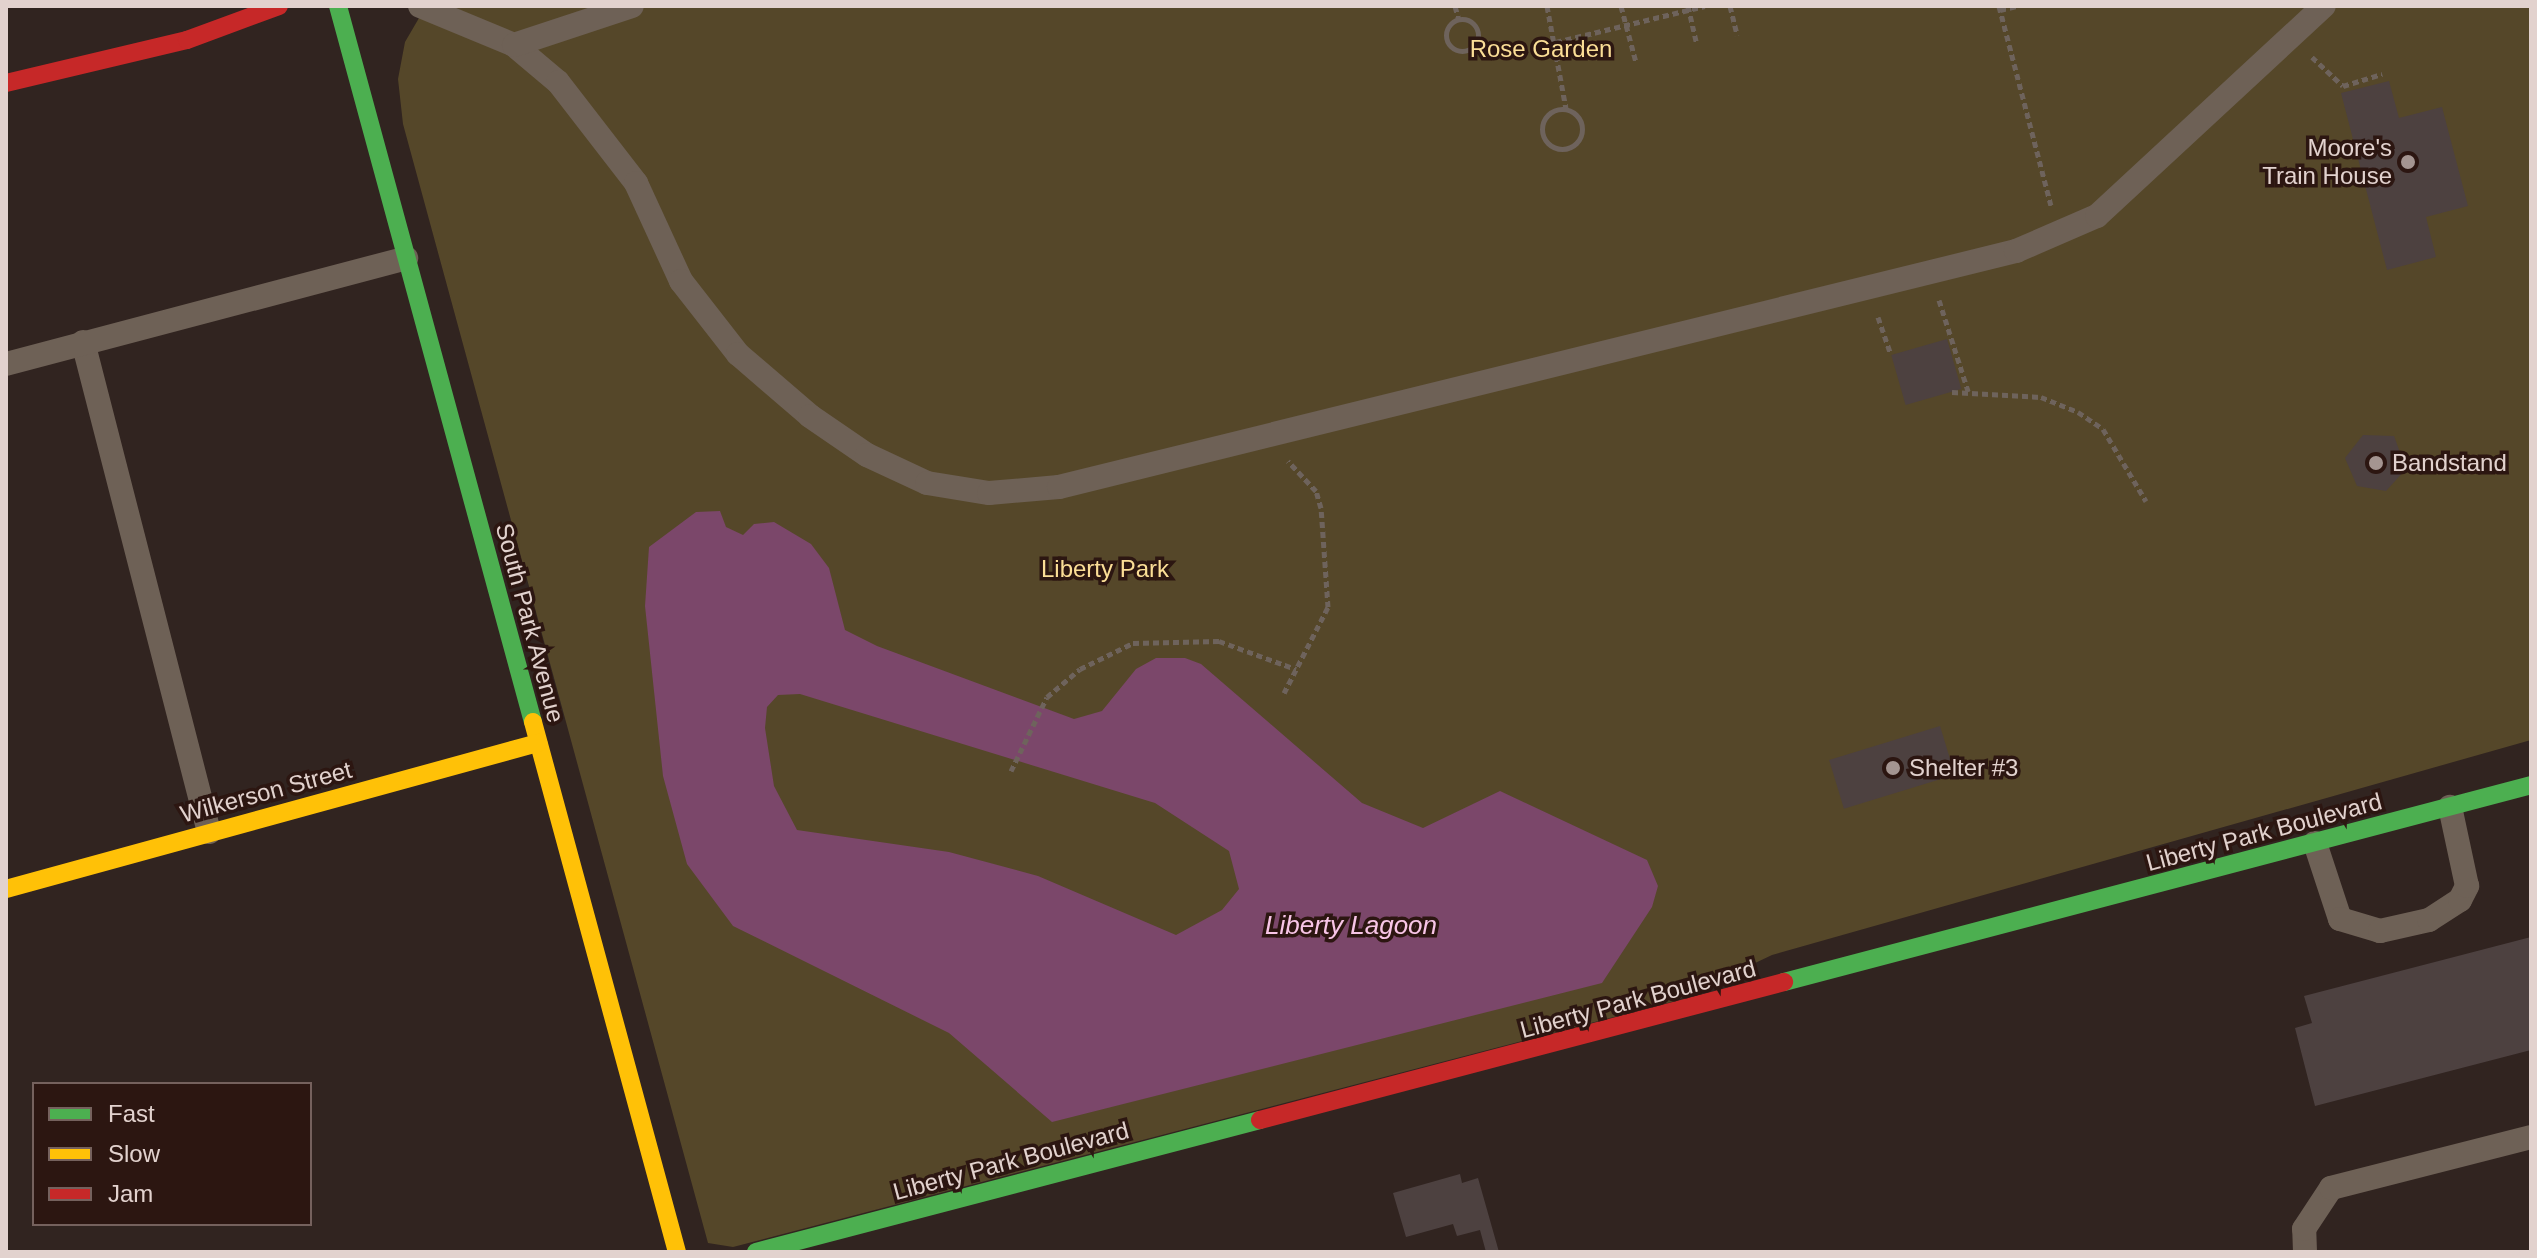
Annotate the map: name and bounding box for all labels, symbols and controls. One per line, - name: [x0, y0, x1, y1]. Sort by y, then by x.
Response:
- park label: Rose Garden: [1470, 35, 1612, 63]
- place label: Moore's Train House: [2262, 134, 2392, 190]
- marker: Moore's Train House: [2399, 153, 2417, 171]
- place label: Bandstand: [2392, 449, 2507, 477]
- marker: Bandstand: [2367, 454, 2385, 472]
- street label: South Park Avenue: [489, 520, 571, 726]
- park label: Liberty Park: [1041, 555, 1169, 583]
- place label: Shelter #3: [1909, 754, 2018, 782]
- street label: Wilkerson Street: [177, 755, 355, 829]
- marker: Shelter #3: [1884, 759, 1902, 777]
- street label: Liberty Park Boulevard: [2143, 787, 2385, 877]
- water label: Liberty Lagoon: [1265, 910, 1437, 942]
- street label: Liberty Park Boulevard: [1517, 954, 1759, 1044]
- legend: [32, 1082, 312, 1226]
- text: Fast: [108, 1100, 155, 1127]
- street label: Liberty Park Boulevard: [890, 1116, 1132, 1206]
- text: Slow: [108, 1140, 160, 1167]
- text: Jam: [108, 1180, 153, 1207]

